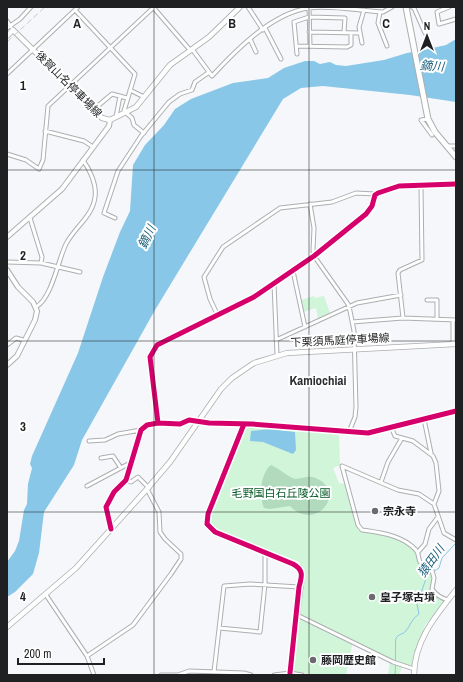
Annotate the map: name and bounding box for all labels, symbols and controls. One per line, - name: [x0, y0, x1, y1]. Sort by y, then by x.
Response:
- text: A: [73, 15, 81, 32]
- text: B: [228, 15, 236, 32]
- text: C: [382, 15, 390, 32]
- north arrow: [407, 16, 447, 56]
- text: N: [424, 19, 430, 33]
- street label: 後賀山名停車場線: [33, 48, 105, 120]
- water label: 鏑川: [419, 57, 447, 75]
- text: 1: [20, 77, 26, 94]
- water label: 鏑川: [135, 221, 160, 251]
- text: 2: [20, 247, 26, 264]
- street label: 下栗須馬庭停車場線: [290, 330, 390, 350]
- district label: Kamiochiai: [290, 372, 346, 389]
- text: 3: [20, 418, 26, 435]
- park label: 毛野国白石丘陵公園: [232, 486, 331, 500]
- place label: 宗永寺: [383, 504, 416, 518]
- marker: 宗永寺: [370, 506, 380, 516]
- water label: 猿田川: [414, 540, 449, 580]
- text: 4: [20, 588, 26, 605]
- place label: 皇子塚古墳: [380, 590, 435, 604]
- marker: 皇子塚古墳: [367, 592, 377, 602]
- scale bar: [18, 640, 104, 666]
- text: 200 m: [24, 646, 51, 662]
- place label: 藤岡歴史館: [321, 653, 376, 667]
- marker: 藤岡歴史館: [308, 655, 318, 665]

